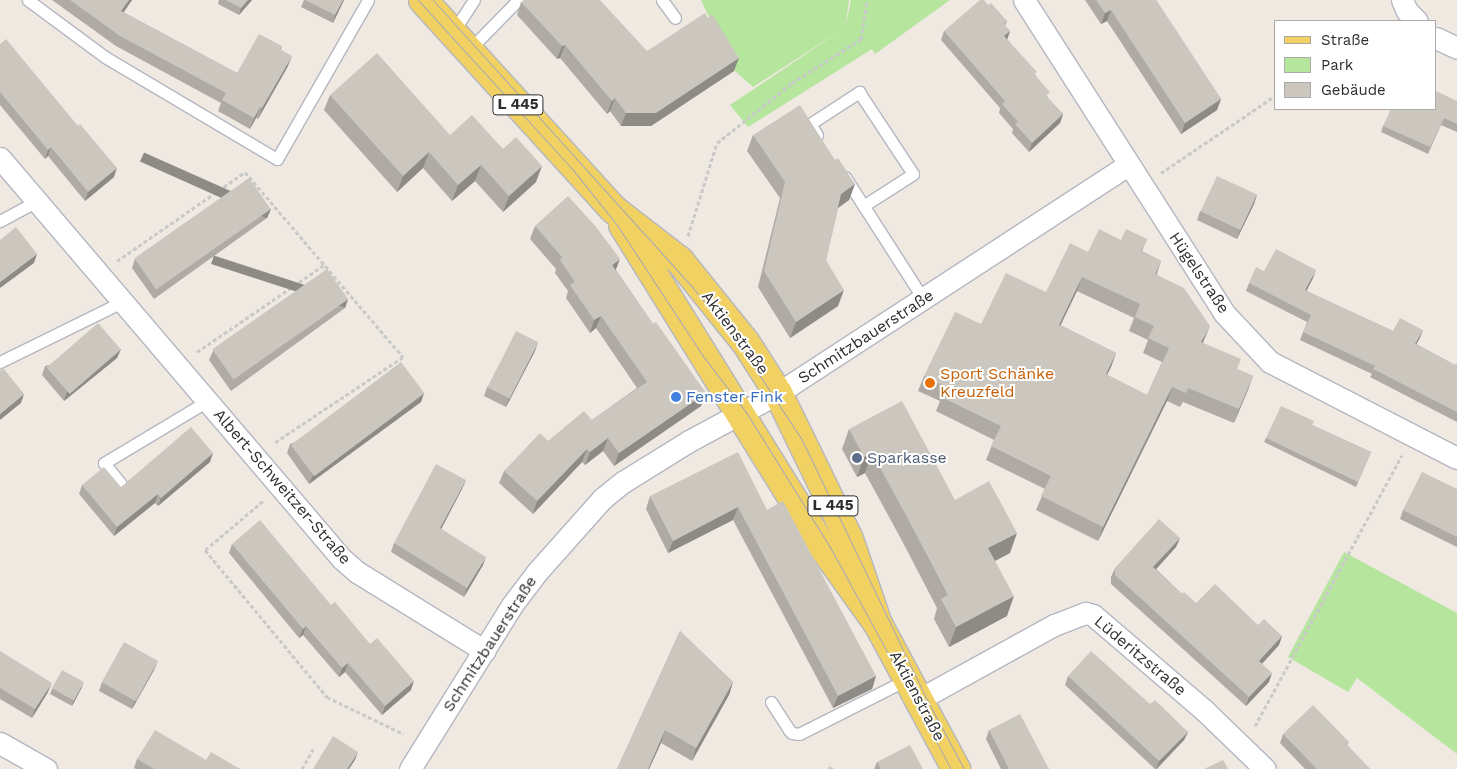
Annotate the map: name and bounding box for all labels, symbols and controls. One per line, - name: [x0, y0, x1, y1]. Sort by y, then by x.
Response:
- legend: [1274, 20, 1437, 110]
- text: Straße: [1321, 31, 1369, 49]
- text: Park: [1321, 56, 1353, 74]
- text: Gebäude: [1321, 81, 1386, 99]
- road number: L 445: [492, 92, 544, 118]
- street label: Hügelstraße: [1165, 229, 1233, 317]
- street label: Schmitzbauerstraße: [795, 286, 937, 388]
- street label: Aktienstraße: [697, 288, 773, 378]
- place label: Sport Schänke Kreuzfeld: [940, 364, 1054, 402]
- marker: Sport Schänke Kreuzfeld: [924, 377, 936, 389]
- place label: Fenster Fink: [686, 387, 783, 407]
- marker: Fenster Fink: [670, 391, 682, 403]
- street label: Albert-Schweitzer-Straße: [209, 405, 355, 569]
- place label: Sparkasse: [867, 448, 947, 468]
- marker: Sparkasse: [851, 452, 863, 464]
- road number: L 445: [807, 494, 859, 518]
- street label: Schmitzbauerstraße: [439, 573, 541, 715]
- street label: Lüderitzstraße: [1090, 612, 1190, 700]
- street label: Aktienstraße: [885, 648, 949, 744]

